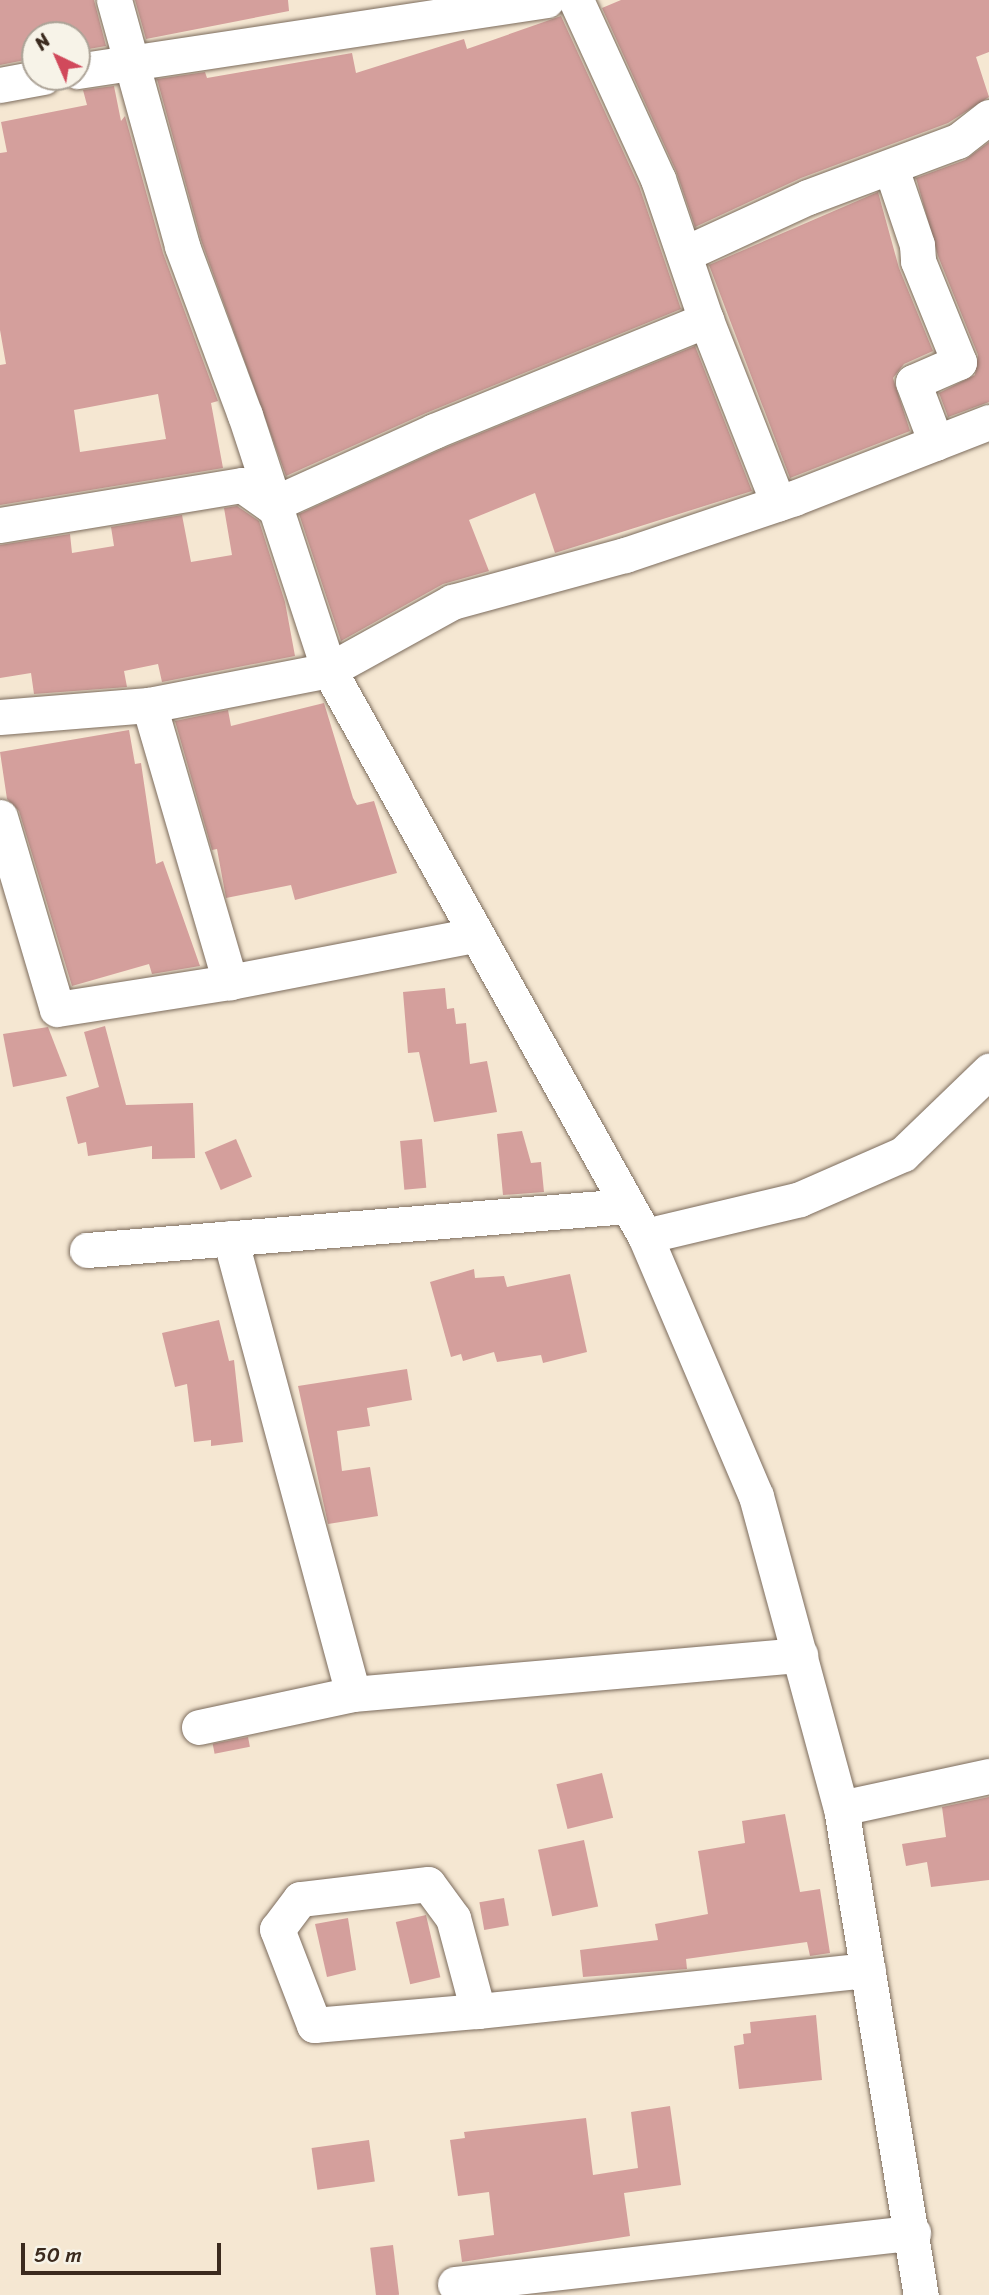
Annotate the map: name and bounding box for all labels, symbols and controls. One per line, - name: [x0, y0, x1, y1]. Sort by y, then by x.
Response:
- north arrow: [21, 21, 91, 91]
- text: N: [26, 26, 59, 58]
- scale bar: [24, 2228, 224, 2272]
- text: 50 m: [34, 2236, 82, 2274]

